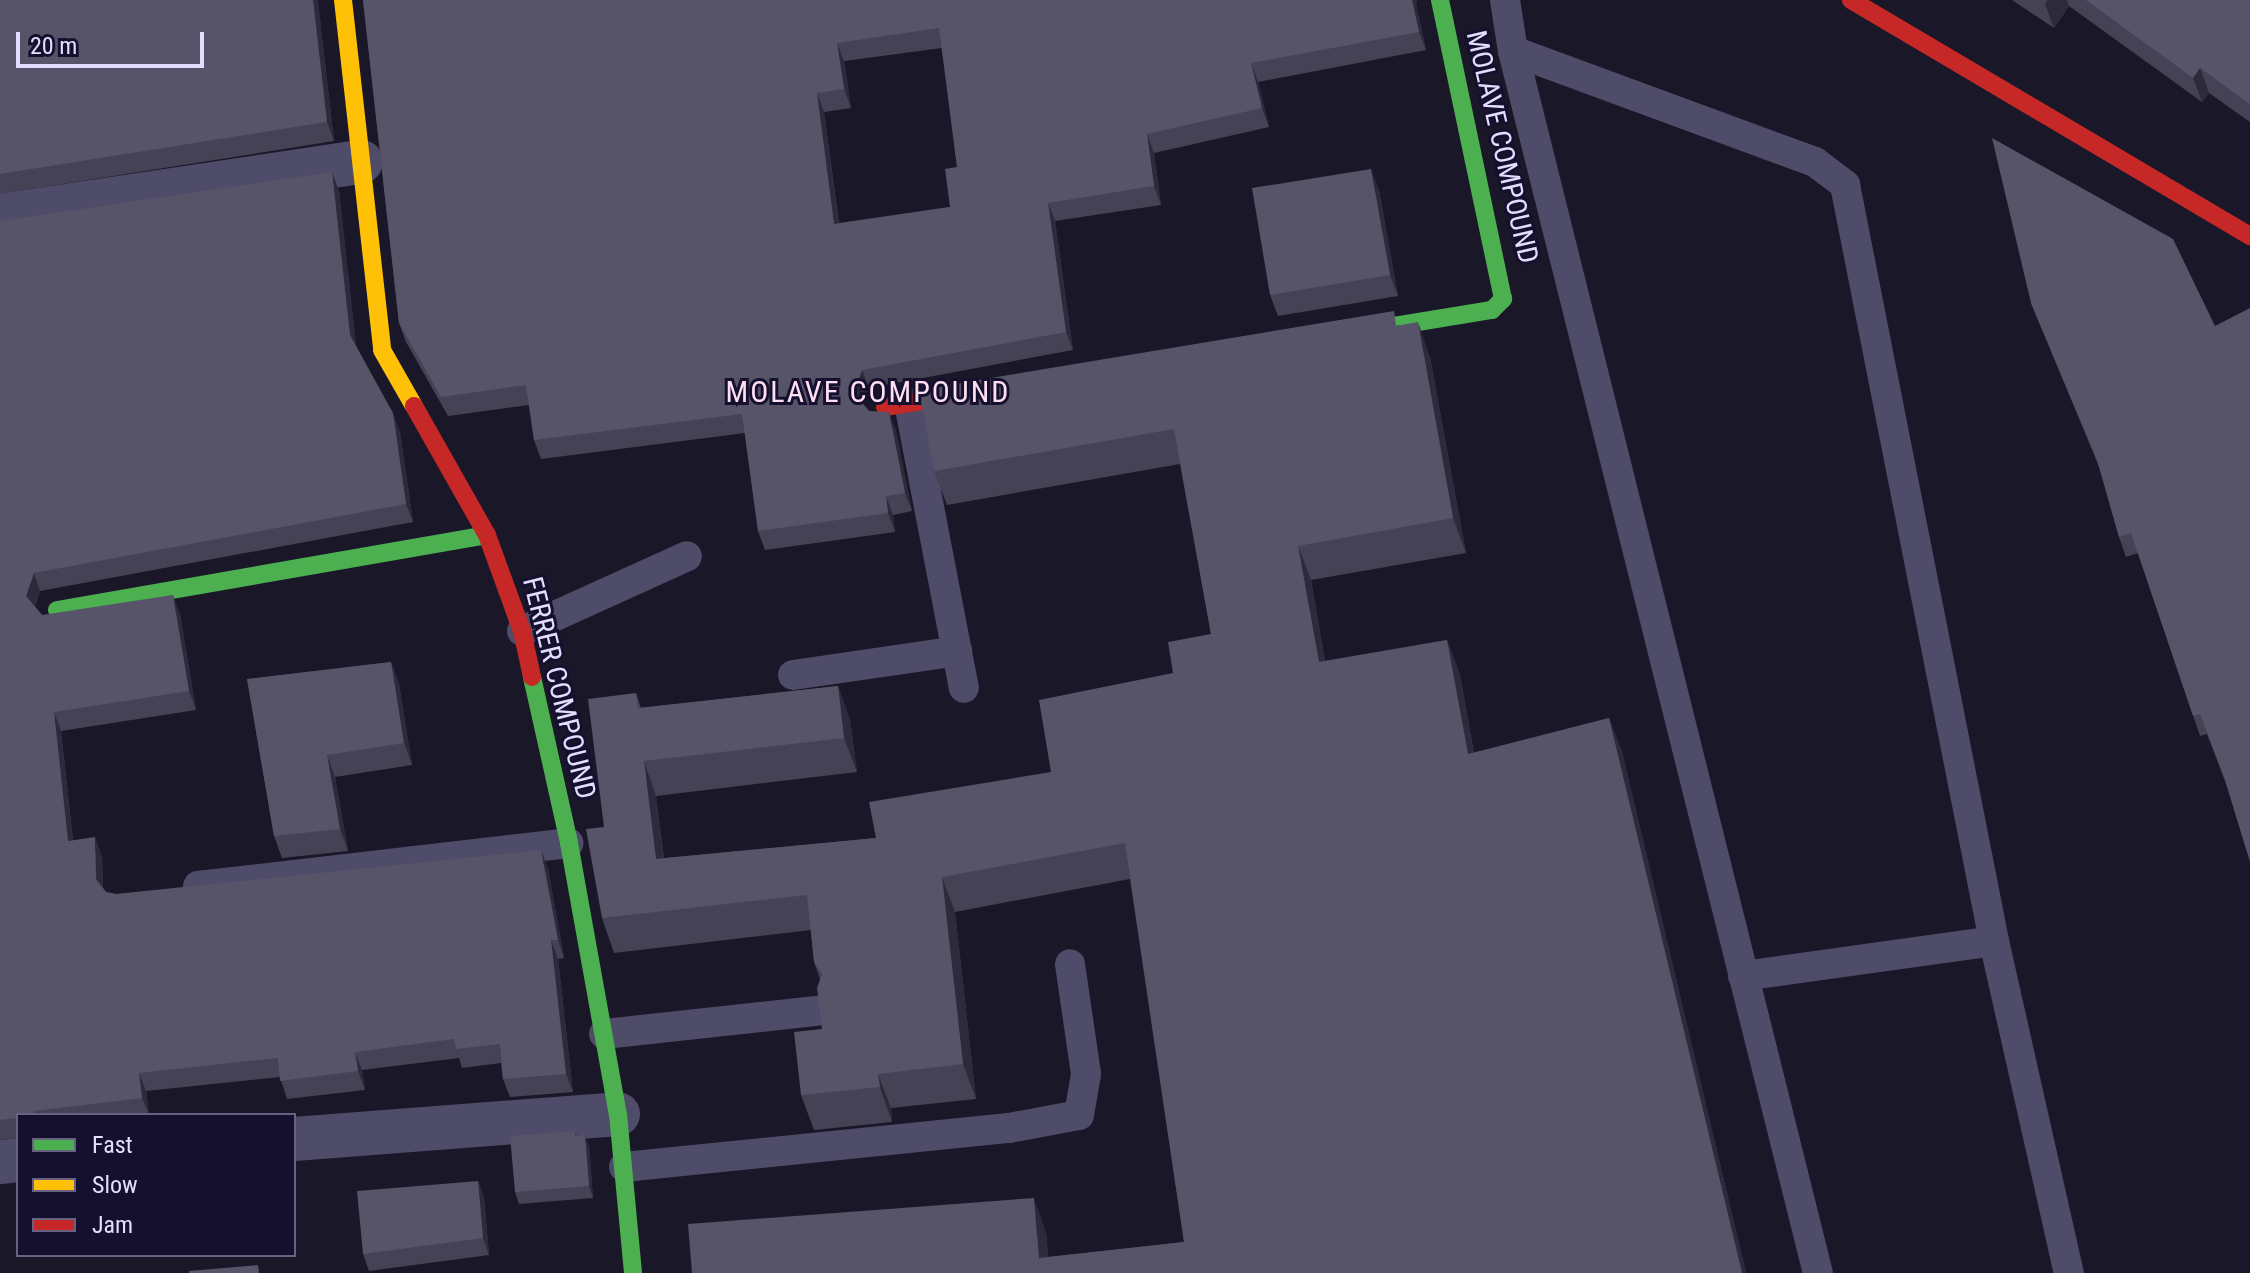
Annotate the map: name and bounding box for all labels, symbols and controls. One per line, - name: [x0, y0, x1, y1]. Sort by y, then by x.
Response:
- scale bar: [20, 16, 208, 66]
- street label: MOLAVE COMPOUND: [1459, 27, 1545, 267]
- text: 20 m: [30, 32, 77, 60]
- district label: MOLAVE COMPOUND: [726, 374, 1010, 410]
- street label: FERRER COMPOUND: [515, 574, 603, 802]
- legend: [16, 1113, 296, 1257]
- text: Fast: [92, 1131, 133, 1159]
- text: Slow: [92, 1171, 138, 1199]
- text: Jam: [92, 1211, 133, 1239]

